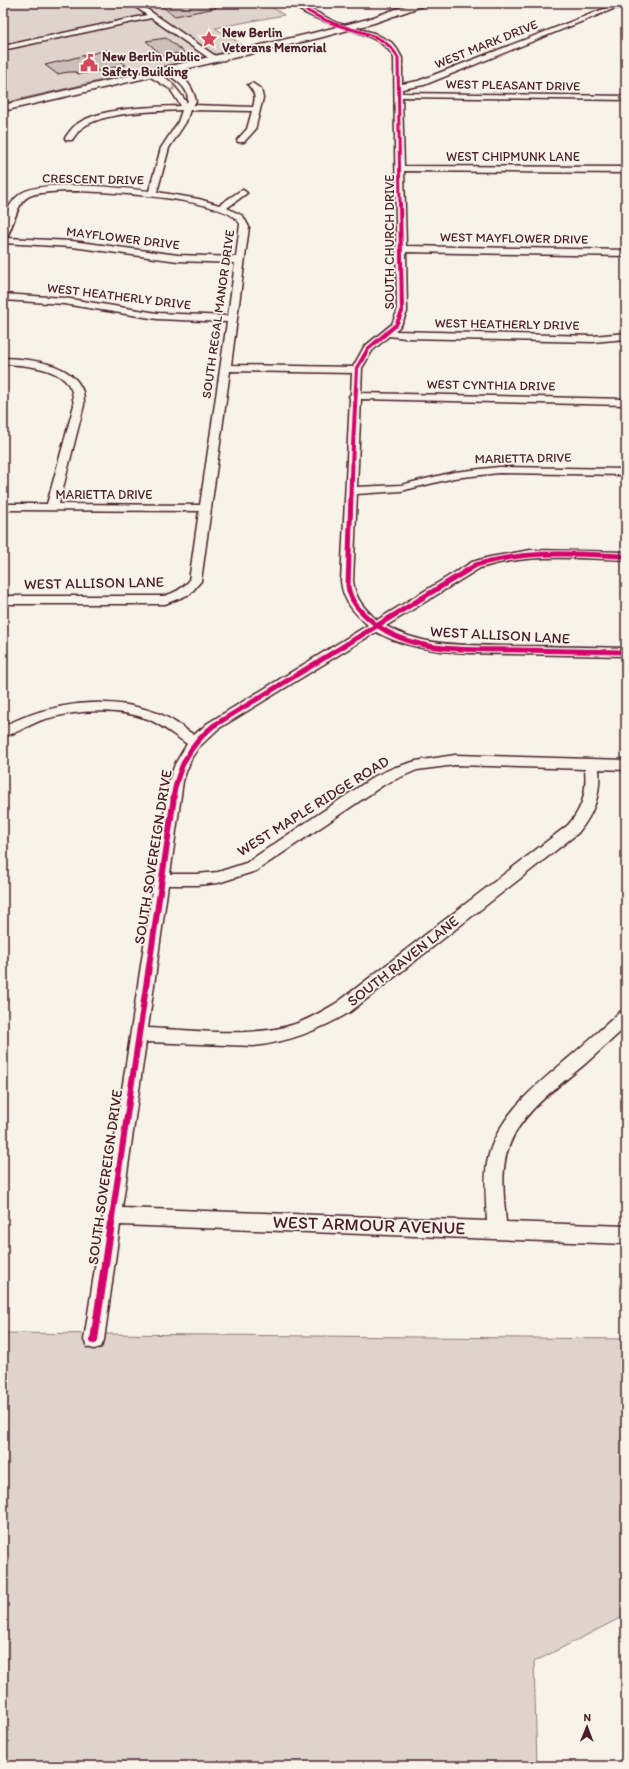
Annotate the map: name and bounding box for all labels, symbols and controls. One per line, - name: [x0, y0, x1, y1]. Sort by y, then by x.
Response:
- street label: WEST MARK DRIVE: [432, 16, 540, 72]
- place label: New Berlin Veterans Memorial: [222, 25, 327, 55]
- place icon: New Berlin Veterans Memorial: [199, 29, 219, 49]
- place label: New Berlin Public Safety Building: [102, 49, 200, 80]
- public building icon: New Berlin Public Safety Building: [79, 53, 99, 73]
- street label: WEST PLEASANT DRIVE: [446, 76, 580, 94]
- one-way arrow: [167, 83, 175, 91]
- street label: WEST CHIPMUNK LANE: [446, 149, 580, 164]
- street label: CRESCENT DRIVE: [42, 171, 144, 187]
- street label: SOUTH CHURCH DRIVE: [382, 174, 397, 310]
- street label: MAYFLOWER DRIVE: [65, 224, 181, 252]
- street label: SOUTH REGAL MANOR DRIVE: [199, 229, 237, 399]
- street label: WEST MAYFLOWER DRIVE: [440, 229, 588, 247]
- street label: WEST HEATHERLY DRIVE: [46, 280, 192, 312]
- street label: WEST HEATHERLY DRIVE: [434, 315, 580, 333]
- street label: WEST CYNTHIA DRIVE: [426, 376, 556, 394]
- street label: MARIETTA DRIVE: [474, 450, 572, 466]
- street label: MARIETTA DRIVE: [56, 487, 152, 502]
- street label: WEST ALLISON LANE: [24, 573, 164, 593]
- street label: WEST ALLISON LANE: [430, 622, 570, 648]
- street label: WEST MAPLE RIDGE ROAD: [234, 752, 392, 860]
- street label: SOUTH SOVEREIGN DRIVE: [130, 768, 176, 946]
- street label: SOUTH RAVEN LANE: [344, 912, 462, 1010]
- street label: SOUTH SOVEREIGN DRIVE: [84, 1088, 126, 1266]
- street label: WEST ARMOUR AVENUE: [272, 1211, 466, 1239]
- north arrow: [567, 1707, 607, 1747]
- text: N: [583, 1711, 591, 1724]

